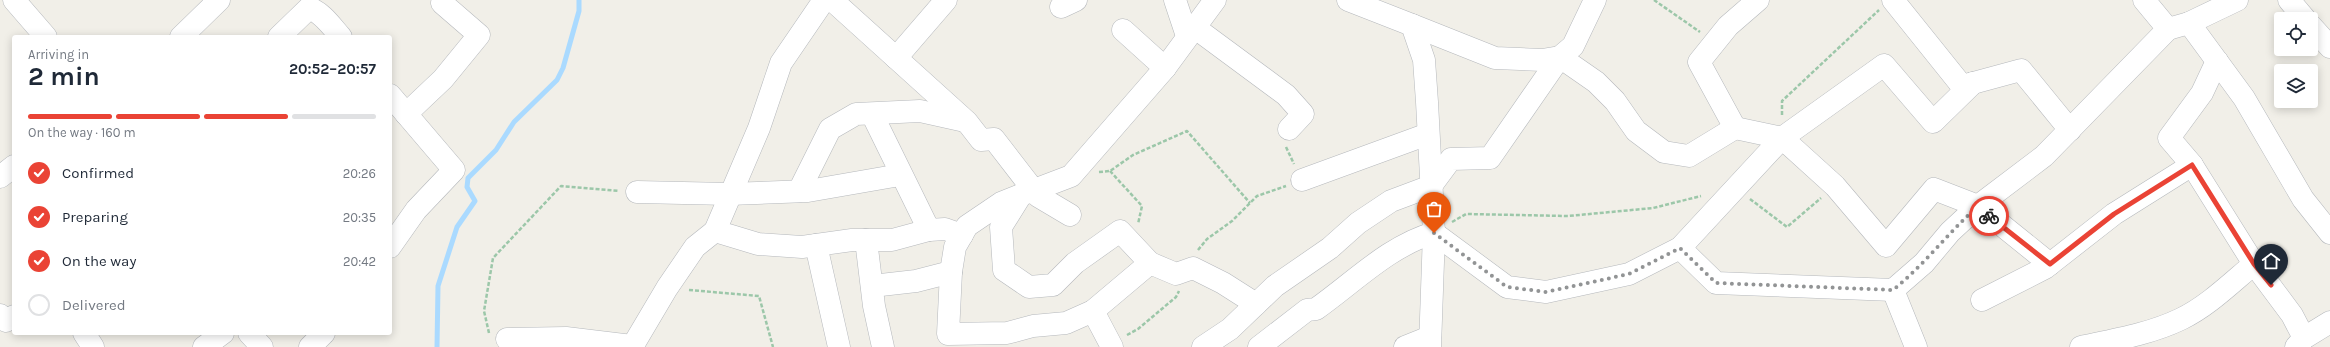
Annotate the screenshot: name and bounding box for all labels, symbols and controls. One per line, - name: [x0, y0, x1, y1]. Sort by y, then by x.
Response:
- map controls: [2274, 12, 2318, 108]
- button: locate: [2274, 12, 2318, 56]
- text: Arriving in: [28, 47, 89, 62]
- text: 20:52–20:57: [289, 60, 376, 78]
- text: 2 min: [28, 61, 100, 92]
- button: layers: [2274, 64, 2318, 108]
- text: On the way · 160 m: [28, 125, 136, 140]
- icon: check: [28, 162, 50, 184]
- text: Confirmed: [62, 164, 134, 182]
- text: 20:26: [343, 166, 376, 181]
- pin: [1417, 192, 1451, 233]
- courier: [1969, 196, 2009, 236]
- icon: bag: [1423, 198, 1445, 220]
- icon: bike: [1978, 205, 2000, 227]
- icon: check: [28, 206, 50, 228]
- text: Preparing: [62, 208, 128, 226]
- text: 20:35: [343, 210, 376, 225]
- pin: [2254, 244, 2288, 285]
- icon: check: [28, 250, 50, 272]
- icon: home: [2260, 250, 2282, 272]
- text: On the way: [62, 252, 136, 270]
- text: 20:42: [343, 254, 376, 269]
- text: Delivered: [62, 296, 126, 314]

